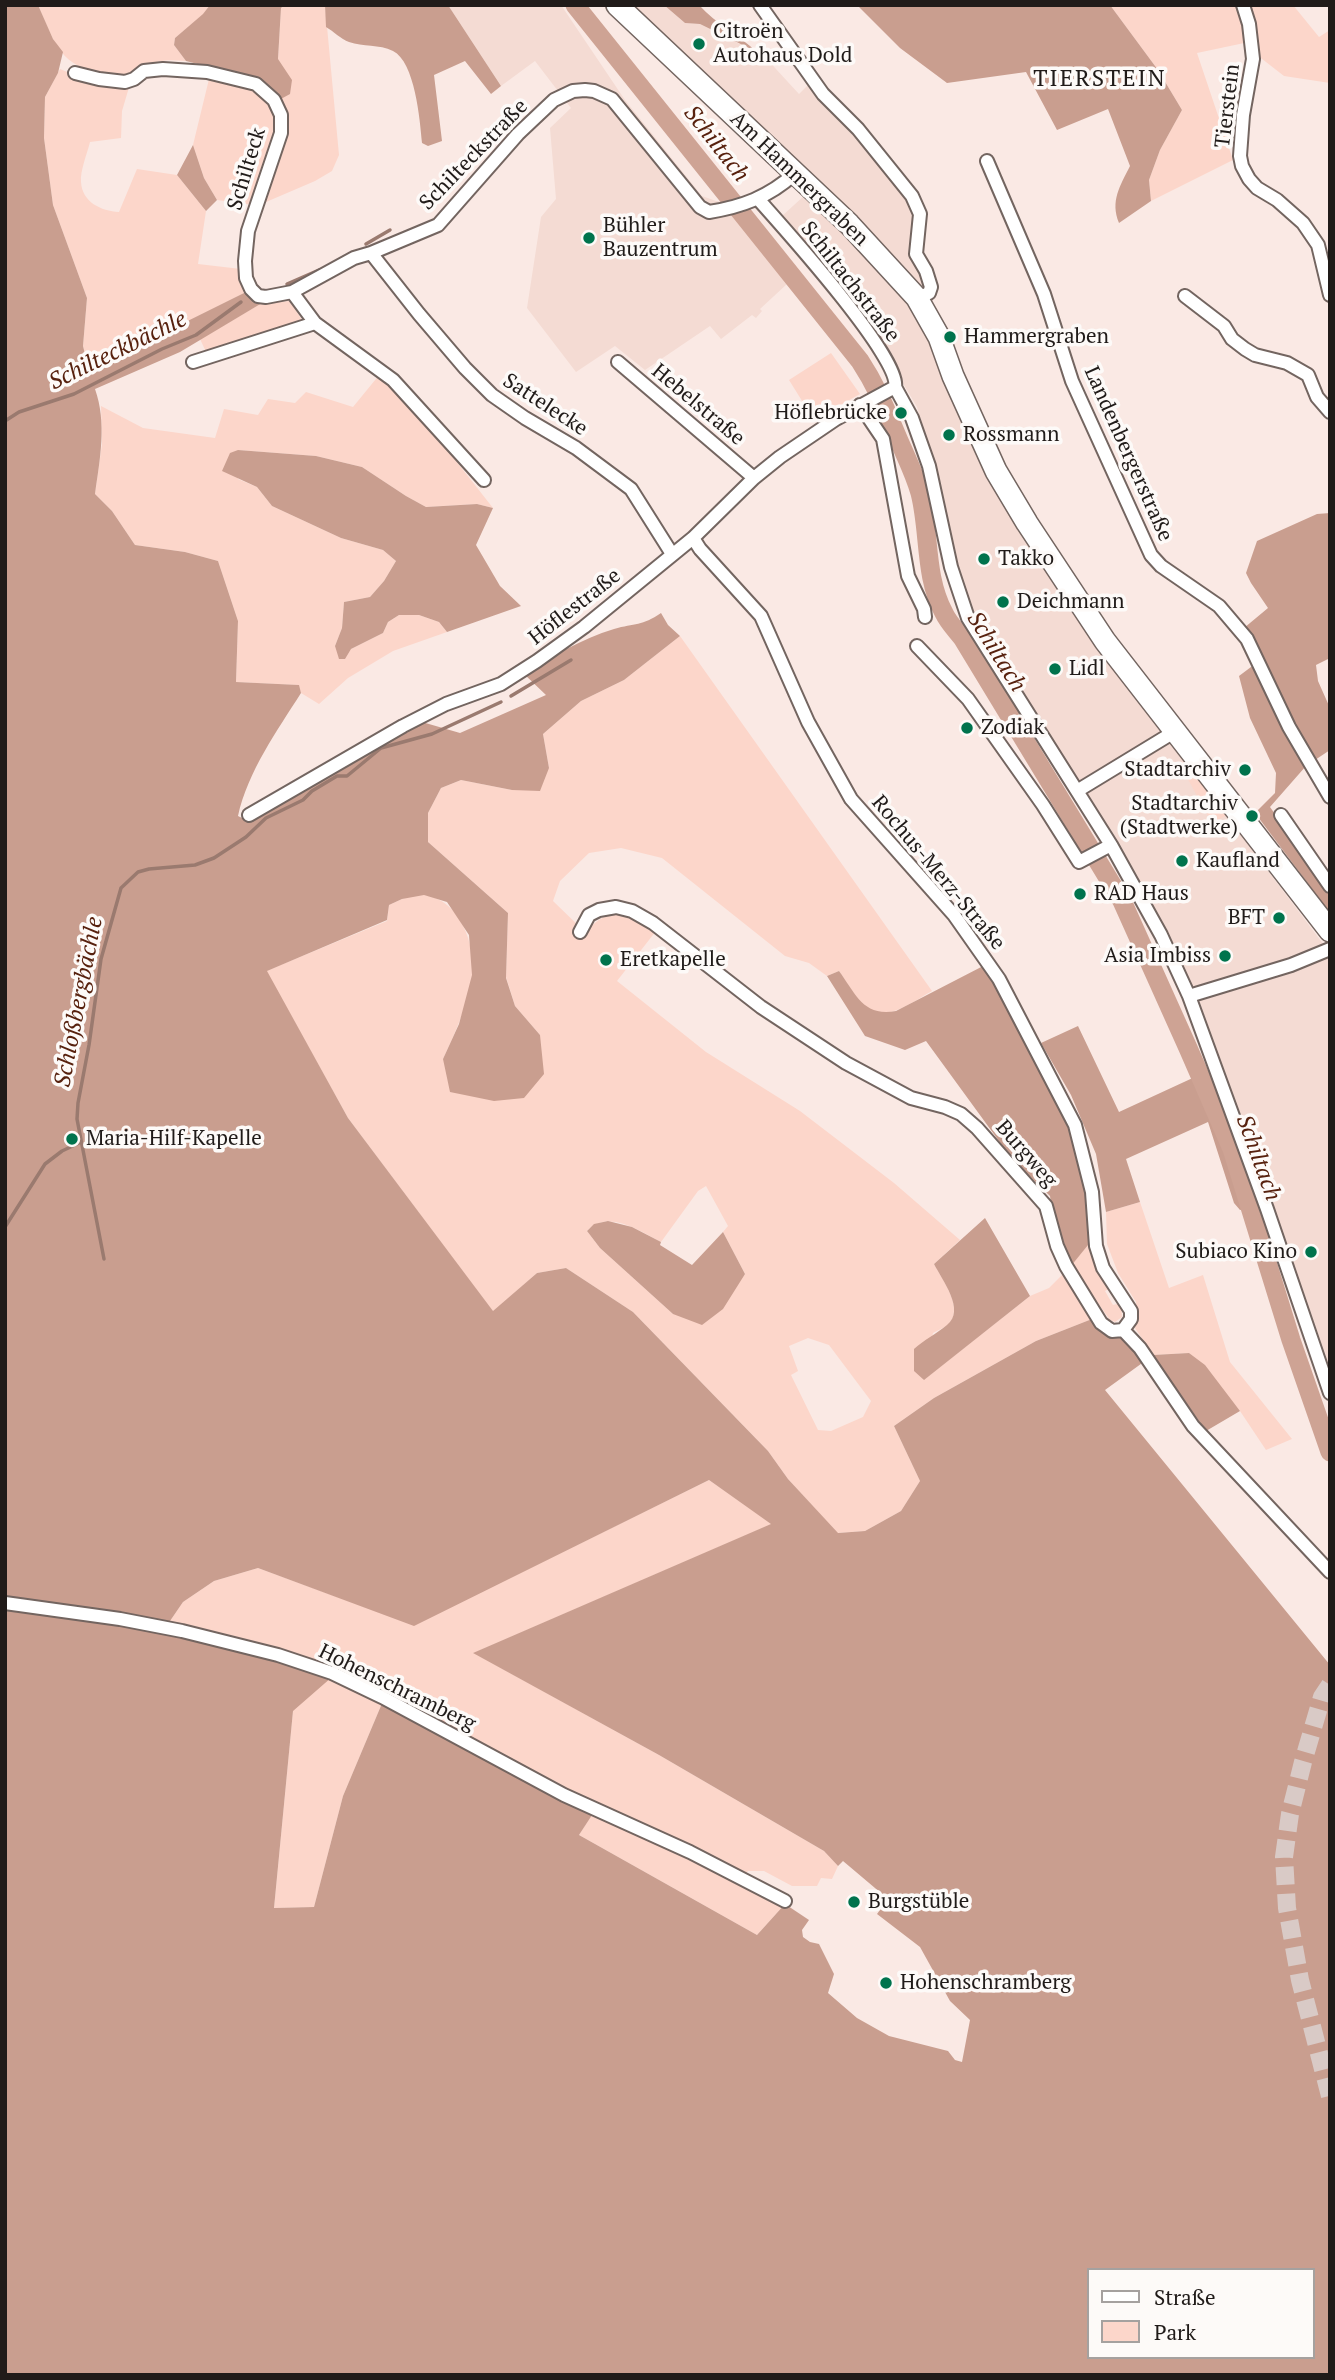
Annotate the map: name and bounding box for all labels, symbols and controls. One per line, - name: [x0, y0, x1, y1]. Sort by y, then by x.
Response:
- place label: Citroën Autohaus Dold: [713, 19, 852, 69]
- marker: Citroën Autohaus Dold: [691, 36, 707, 52]
- street label: Tierstein: [1210, 63, 1246, 149]
- district label: TIERSTEIN: [1034, 65, 1166, 93]
- street label: Schilteckstraße: [415, 94, 533, 216]
- water label: Schiltach: [678, 100, 754, 188]
- street label: Am Hammergraben: [725, 107, 873, 251]
- street label: Schilteck: [223, 125, 271, 213]
- place label: Bühler Bauzentrum: [603, 213, 718, 263]
- street label: Schiltachstraße: [795, 217, 905, 347]
- marker: Bühler Bauzentrum: [581, 230, 597, 246]
- water label: Schilteckbächle: [45, 306, 191, 396]
- place label: Hammergraben: [964, 324, 1109, 350]
- marker: Hammergraben: [942, 329, 958, 345]
- street label: Hebelstraße: [646, 359, 750, 451]
- street label: Landenbergerstraße: [1078, 363, 1178, 545]
- street label: Sattelecke: [498, 368, 592, 442]
- place label: Höflebrücke: [774, 400, 887, 426]
- marker: Höflebrücke: [893, 405, 909, 421]
- place label: Rossmann: [963, 422, 1059, 448]
- marker: Rossmann: [941, 427, 957, 443]
- place label: Takko: [998, 546, 1054, 572]
- marker: Takko: [976, 551, 992, 567]
- street label: Höflestraße: [524, 563, 626, 651]
- place label: Deichmann: [1017, 589, 1125, 615]
- marker: Deichmann: [995, 594, 1011, 610]
- water label: Schiltach: [961, 607, 1031, 697]
- place label: Lidl: [1069, 656, 1105, 682]
- marker: Lidl: [1047, 661, 1063, 677]
- place label: Zodiak: [981, 715, 1044, 741]
- marker: Zodiak: [959, 720, 975, 736]
- place label: Stadtarchiv: [1124, 757, 1231, 783]
- marker: Stadtarchiv: [1237, 762, 1253, 778]
- street label: Rochus-Merz-Straße: [866, 791, 1010, 955]
- place label: Stadtarchiv (Stadtwerke): [1120, 791, 1238, 841]
- marker: Stadtarchiv (Stadtwerke): [1244, 808, 1260, 824]
- place label: Kaufland: [1196, 848, 1280, 874]
- marker: Kaufland: [1174, 853, 1190, 869]
- place label: RAD Haus: [1094, 881, 1189, 907]
- marker: RAD Haus: [1072, 886, 1088, 902]
- place label: BFT: [1228, 905, 1265, 931]
- marker: BFT: [1271, 910, 1287, 926]
- water label: Schloßbergbächle: [49, 915, 109, 1089]
- place label: Asia Imbiss: [1104, 943, 1211, 969]
- place label: Eretkapelle: [620, 947, 726, 973]
- marker: Asia Imbiss: [1217, 948, 1233, 964]
- marker: Eretkapelle: [598, 952, 614, 968]
- water label: Schiltach: [1230, 1111, 1286, 1205]
- street label: Burgweg: [990, 1115, 1062, 1193]
- place label: Maria-Hilf-Kapelle: [86, 1126, 262, 1152]
- marker: Maria-Hilf-Kapelle: [64, 1131, 80, 1147]
- place label: Subiaco Kino: [1175, 1239, 1297, 1265]
- marker: Subiaco Kino: [1303, 1244, 1319, 1260]
- street label: Hohenschramberg: [314, 1639, 480, 1737]
- place label: Burgstüble: [868, 1889, 969, 1915]
- marker: Burgstüble: [846, 1894, 862, 1910]
- place label: Hohenschramberg: [900, 1970, 1071, 1996]
- marker: Hohenschramberg: [878, 1975, 894, 1991]
- legend: [1086, 2268, 1314, 2359]
- text: Straße: [1154, 2283, 1216, 2311]
- text: Park: [1154, 2318, 1196, 2346]

